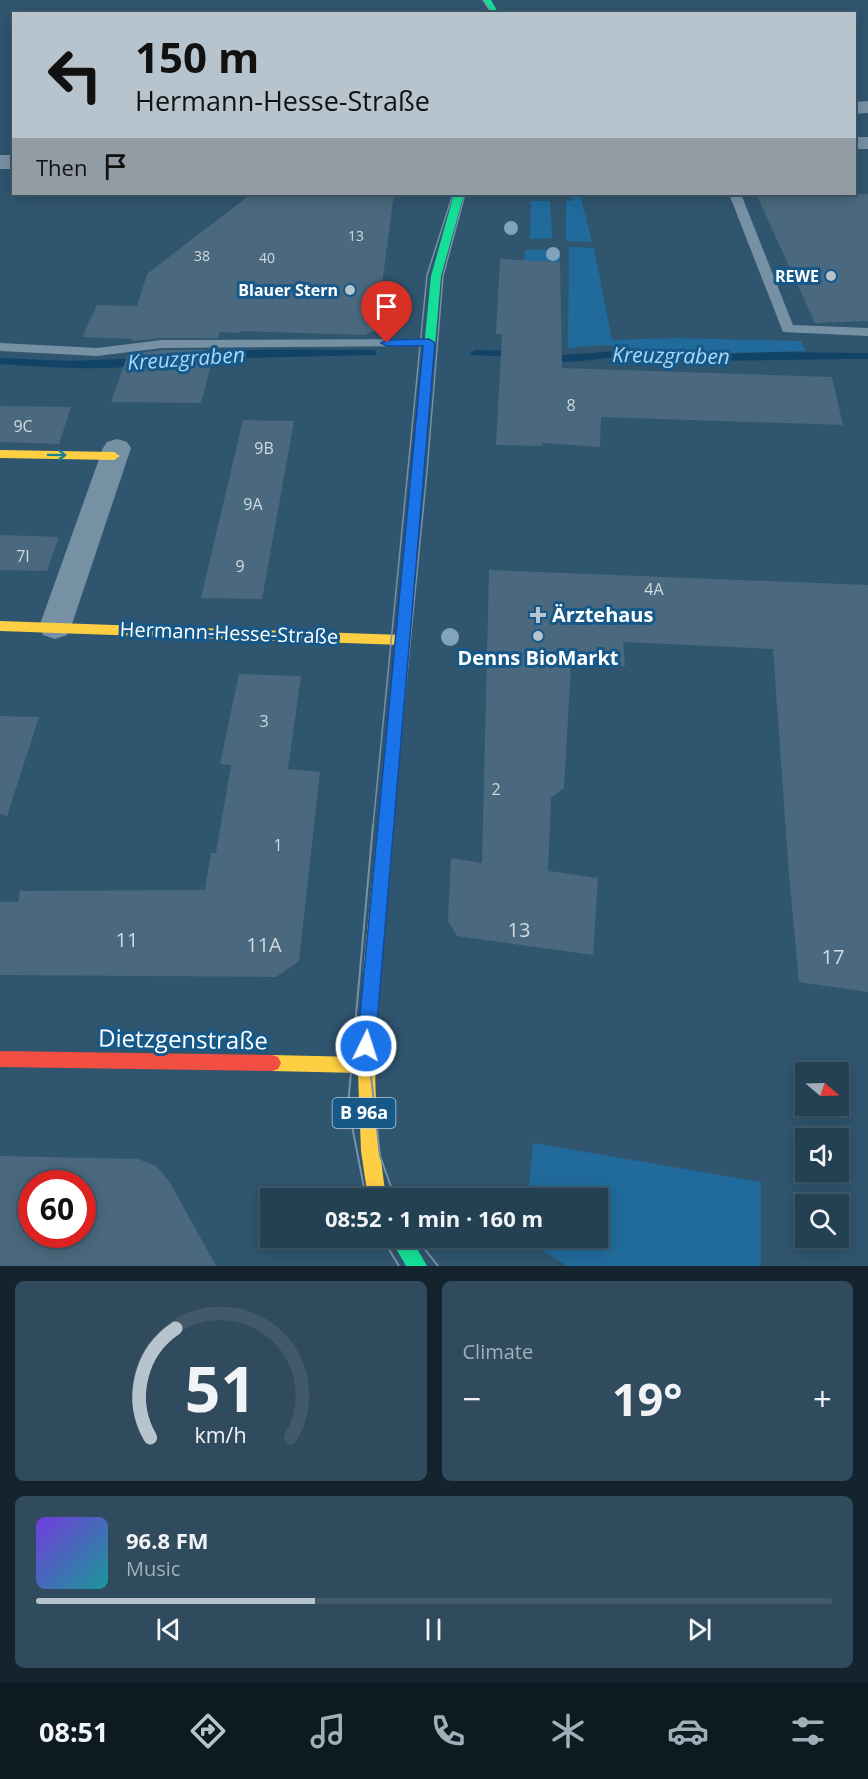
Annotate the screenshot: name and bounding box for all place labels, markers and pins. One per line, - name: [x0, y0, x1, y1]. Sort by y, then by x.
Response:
- place label: REWE: [775, 265, 819, 287]
- marker: REWE: [824, 269, 838, 283]
- place label: Blauer Stern: [238, 279, 338, 301]
- pin: [361, 281, 412, 343]
- marker: Blauer Stern: [343, 283, 357, 297]
- place label: Ärztehaus: [552, 601, 654, 628]
- marker: Ärztehaus: [529, 606, 547, 624]
- marker: Denns BioMarkt: [531, 629, 545, 643]
- place label: Denns BioMarkt: [457, 644, 619, 671]

